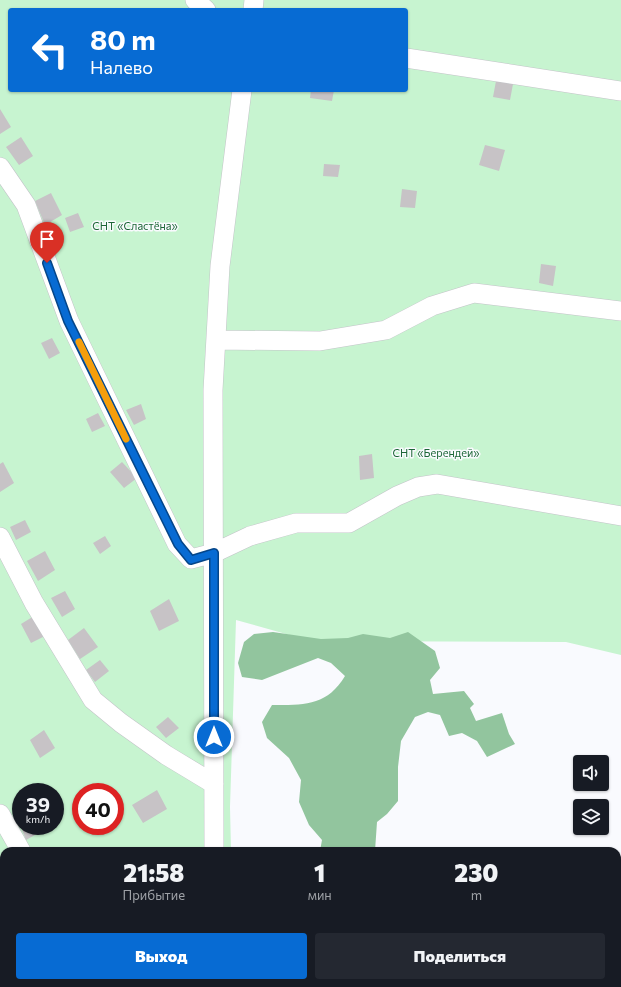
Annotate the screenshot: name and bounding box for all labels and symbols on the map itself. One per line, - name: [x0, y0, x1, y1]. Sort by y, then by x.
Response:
- park label: СНТ «Сластёна»: [92, 219, 178, 232]
- pin: [30, 222, 64, 263]
- park label: СНТ «Берендей»: [392, 446, 480, 459]
- position arrow: [193, 716, 235, 758]
- speed limit sign: 40: [72, 783, 124, 835]

